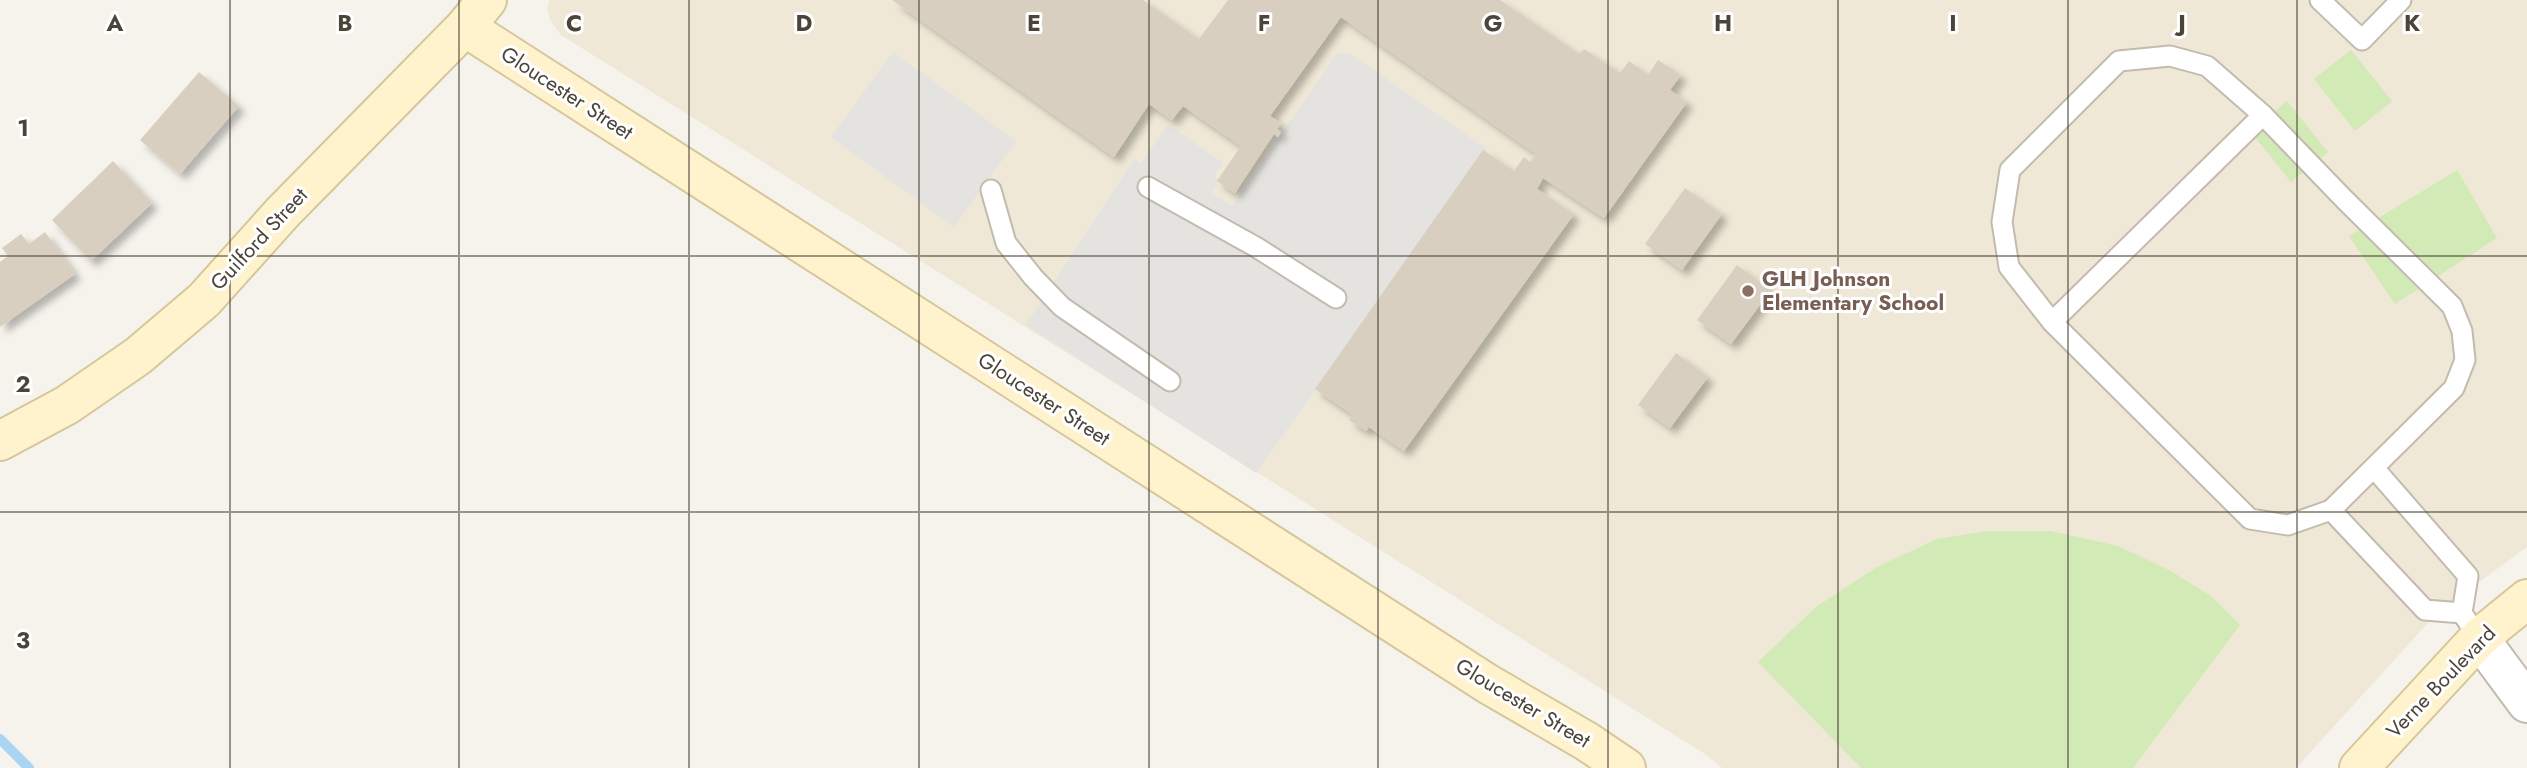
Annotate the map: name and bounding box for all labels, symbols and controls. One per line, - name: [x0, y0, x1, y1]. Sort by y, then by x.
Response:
- text: A: [106, 6, 124, 40]
- text: B: [337, 6, 353, 40]
- text: C: [566, 6, 582, 40]
- text: D: [796, 6, 813, 40]
- text: E: [1027, 6, 1041, 40]
- text: F: [1258, 6, 1270, 40]
- text: G: [1484, 6, 1502, 40]
- text: H: [1714, 6, 1732, 40]
- text: I: [1949, 6, 1957, 40]
- text: J: [2174, 6, 2186, 40]
- text: K: [2404, 6, 2421, 40]
- street label: Gloucester Street: [495, 39, 639, 147]
- text: 1: [17, 111, 29, 145]
- street label: Guilford Street: [203, 181, 315, 297]
- place label: GLH Johnson Elementary School: [1762, 264, 1944, 318]
- marker: GLH Johnson Elementary School: [1740, 283, 1756, 299]
- street label: Gloucester Street: [972, 345, 1116, 453]
- text: 2: [15, 367, 31, 401]
- street label: Verne Boulevard: [2379, 619, 2503, 745]
- text: 3: [16, 623, 30, 657]
- street label: Gloucester Street: [1450, 651, 1596, 755]

